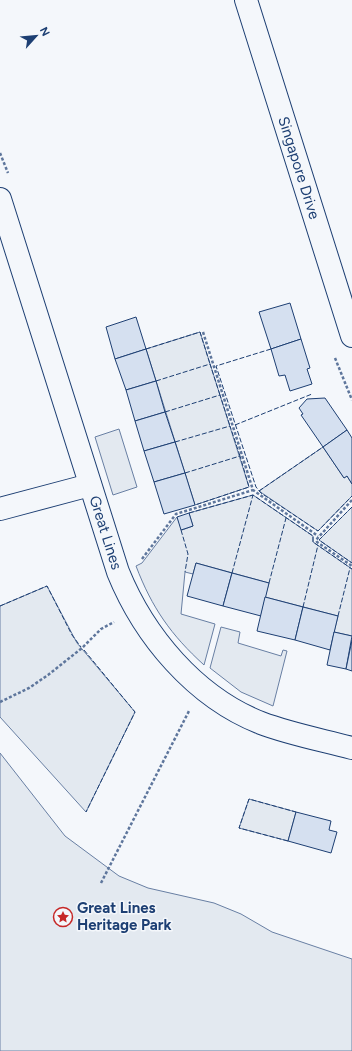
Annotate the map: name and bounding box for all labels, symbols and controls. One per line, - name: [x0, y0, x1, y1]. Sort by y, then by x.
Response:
- north arrow: [16, 16, 56, 56]
- text: N: [37, 25, 52, 38]
- street label: Singapore Drive: [274, 114, 324, 222]
- street label: Great Lines: [85, 493, 126, 572]
- place label: Great Lines Heritage Park: [77, 899, 172, 934]
- place icon: Great Lines Heritage Park: [52, 906, 74, 928]

